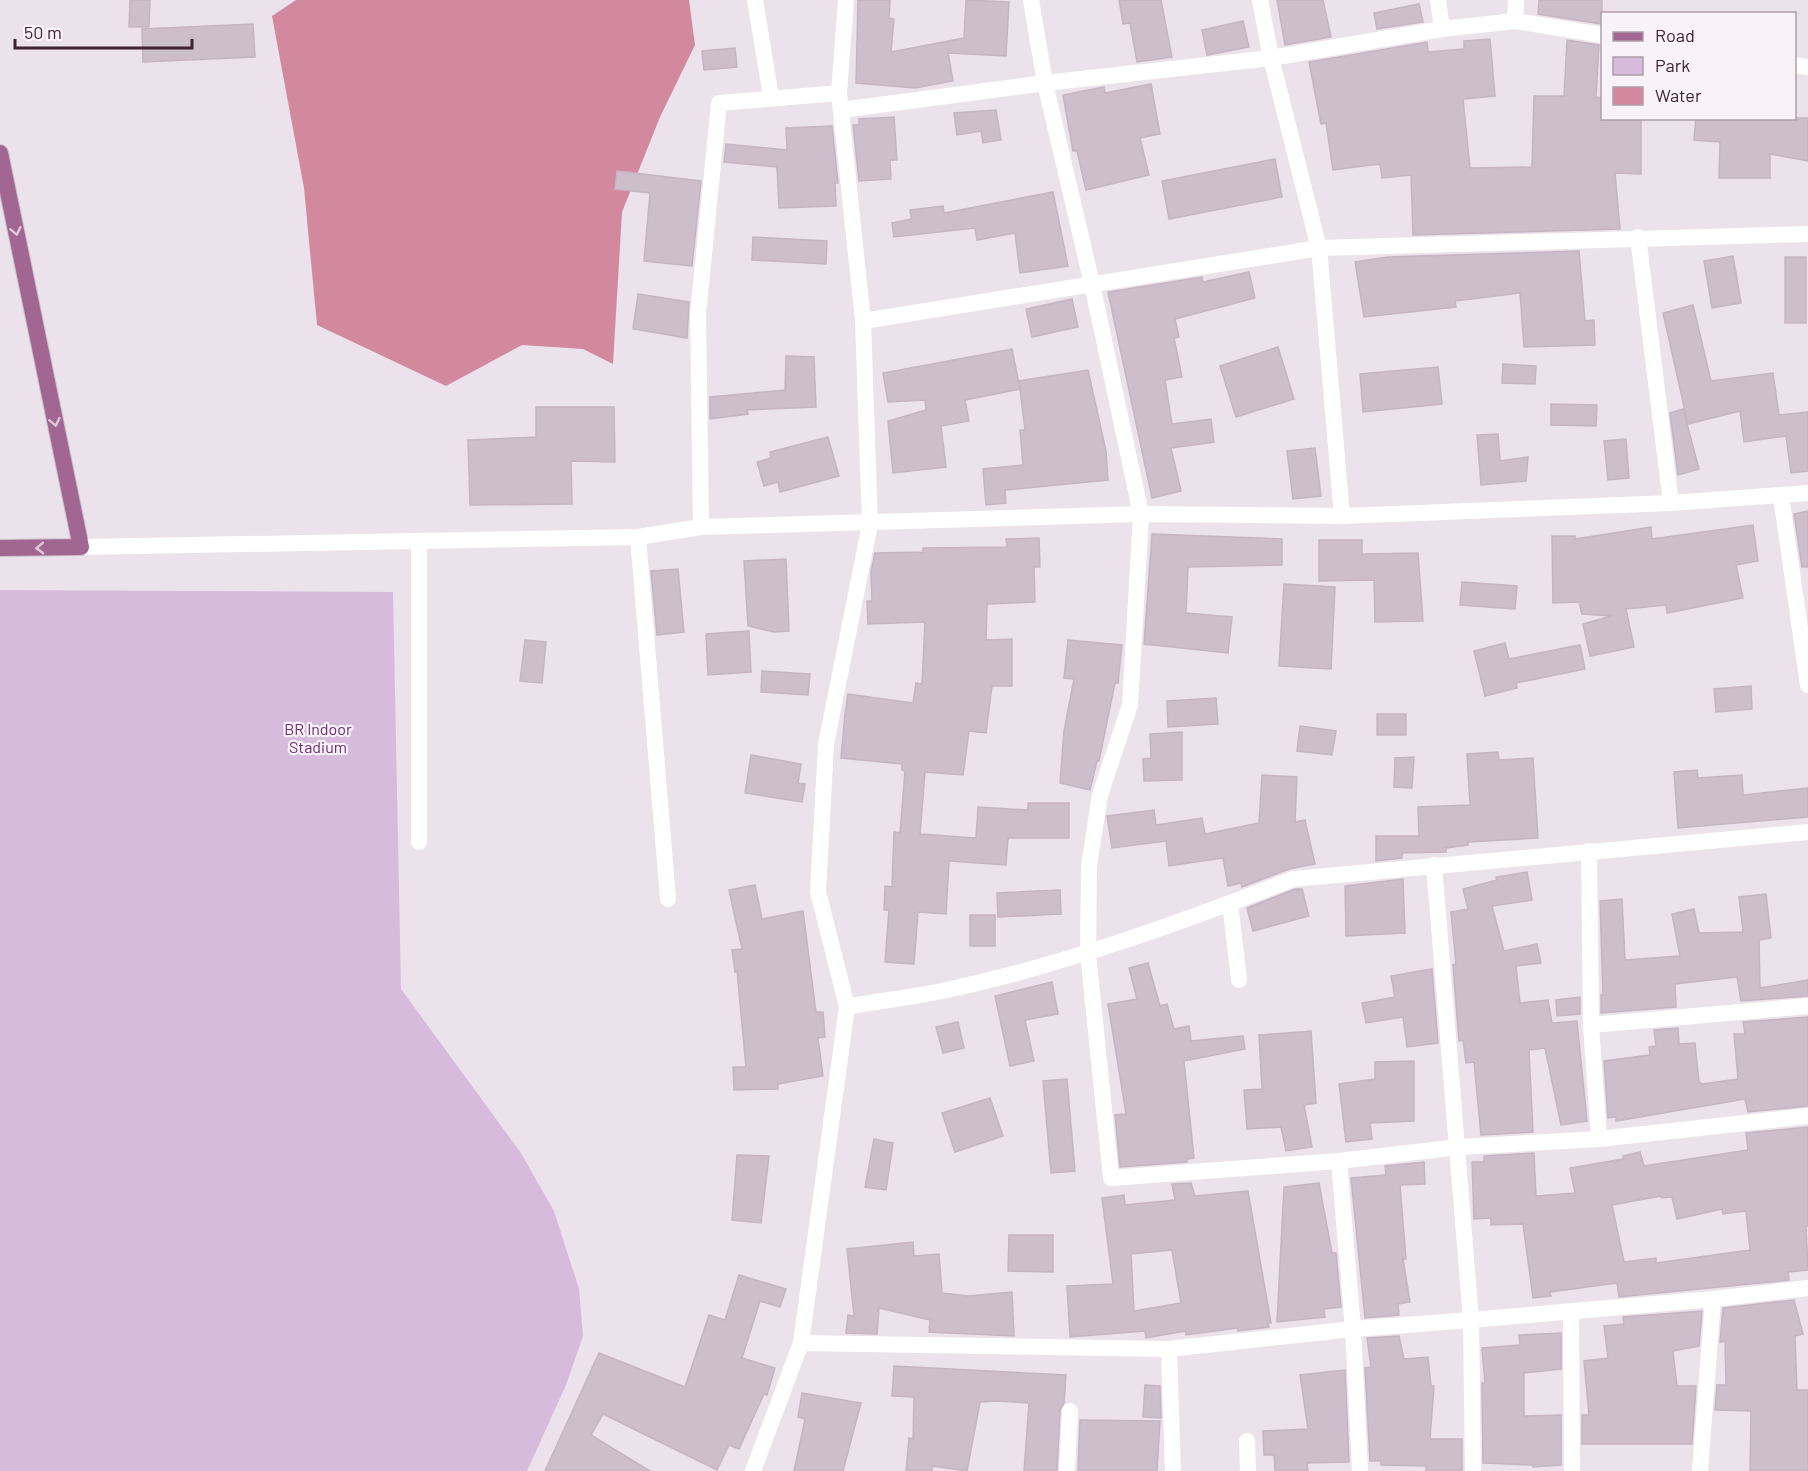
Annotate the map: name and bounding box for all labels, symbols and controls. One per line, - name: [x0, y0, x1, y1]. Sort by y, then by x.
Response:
- scale bar: [15, 12, 192, 50]
- legend: [1601, 12, 1796, 120]
- text: 50 m: [24, 21, 62, 43]
- text: Road: [1655, 24, 1695, 46]
- text: Park: [1655, 54, 1690, 76]
- text: Water: [1655, 84, 1702, 106]
- one-way arrow: [9, 226, 22, 236]
- one-way arrow: [48, 417, 61, 427]
- one-way arrow: [36, 541, 45, 554]
- park label: BR Indoor Stadium: [284, 719, 352, 756]

